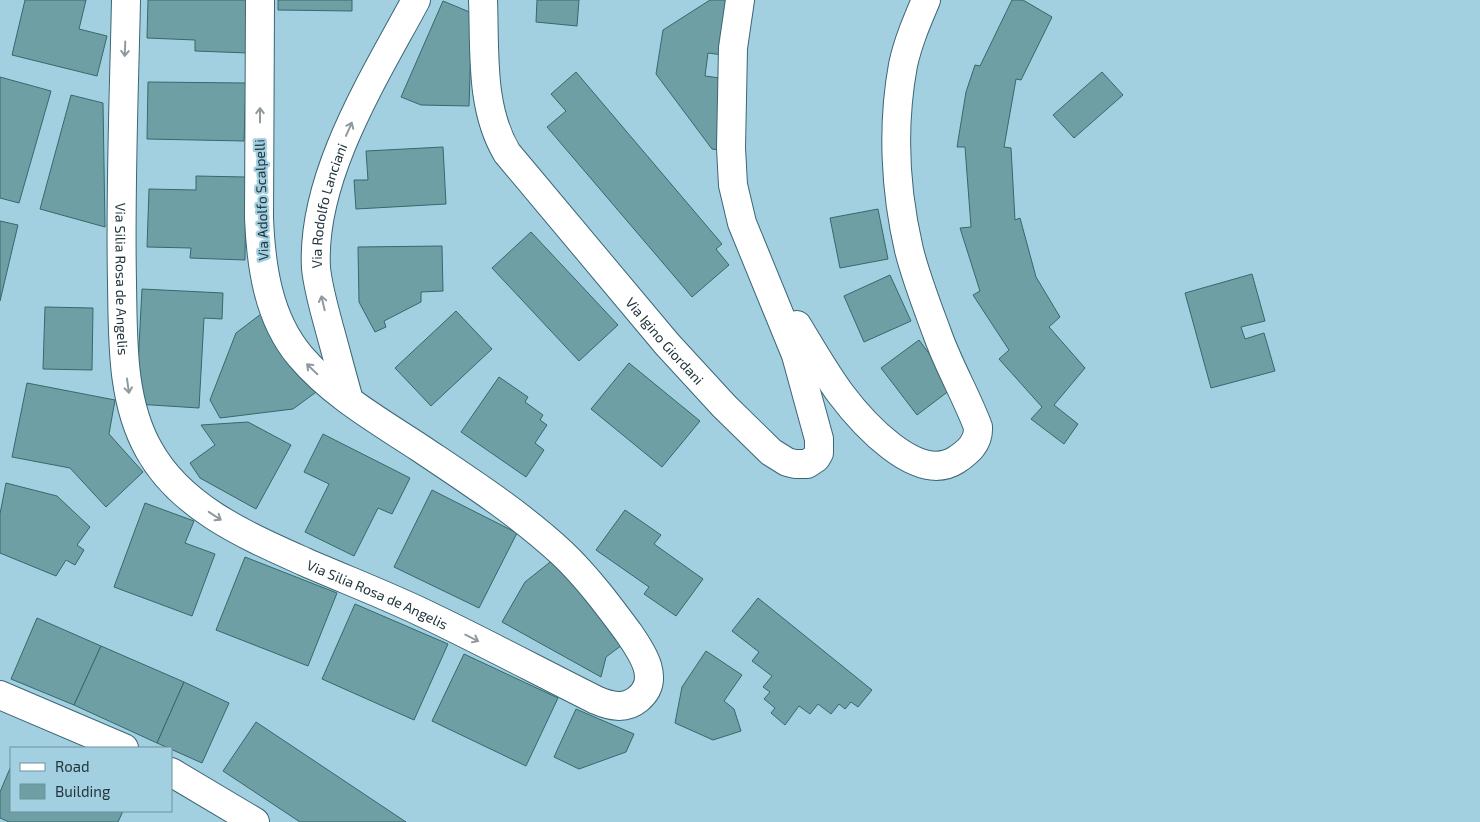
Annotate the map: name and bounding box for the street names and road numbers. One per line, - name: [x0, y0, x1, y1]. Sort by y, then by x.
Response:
- street label: Via Adolfo Scalpelli: [250, 139, 272, 261]
- street label: Via Rodolfo Lanciani: [307, 141, 350, 269]
- street label: Via Silia Rosa de Angelis: [113, 203, 133, 356]
- street label: Via Igino Giordani: [623, 293, 708, 387]
- street label: Via Silia Rosa de Angelis: [305, 555, 451, 632]

